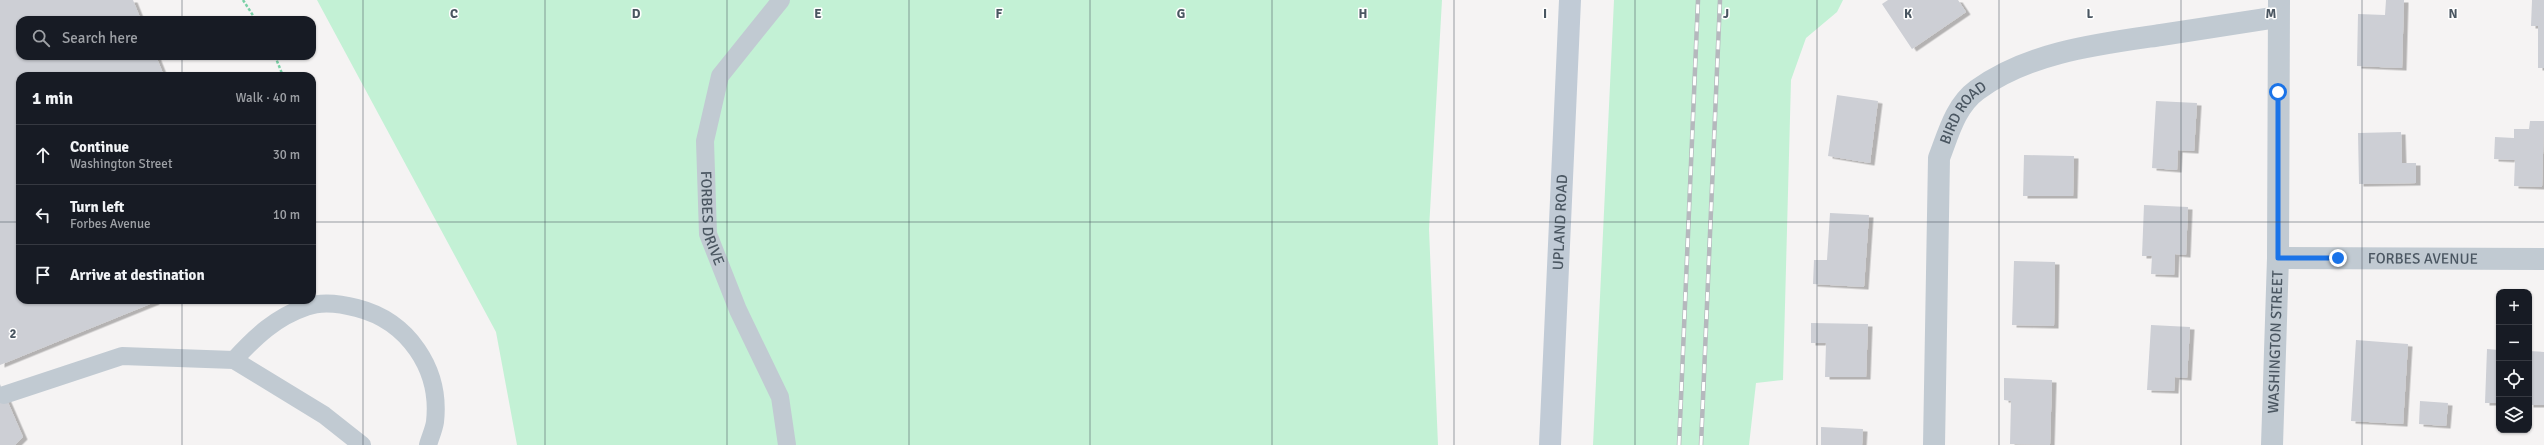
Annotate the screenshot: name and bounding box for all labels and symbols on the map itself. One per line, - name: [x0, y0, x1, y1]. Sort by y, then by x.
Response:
- text: C: [450, 6, 458, 22]
- text: D: [632, 6, 641, 22]
- text: E: [814, 6, 822, 22]
- text: F: [996, 6, 1003, 22]
- text: G: [1177, 6, 1185, 22]
- text: H: [1359, 6, 1367, 22]
- text: I: [1543, 6, 1547, 22]
- text: J: [1723, 6, 1729, 22]
- text: K: [1904, 6, 1912, 22]
- text: L: [2087, 6, 2094, 22]
- text: M: [2266, 6, 2277, 22]
- text: N: [2448, 6, 2458, 22]
- street label: BIRD ROAD: [1936, 77, 1990, 147]
- route start: [2269, 83, 2287, 101]
- street label: FORBES DRIVE: [697, 170, 728, 268]
- street label: UPLAND ROAD: [1549, 174, 1571, 271]
- route end: [2329, 249, 2347, 267]
- street label: FORBES AVENUE: [2368, 249, 2478, 268]
- street label: WASHINGTON STREET: [2264, 270, 2287, 414]
- text: 2: [9, 326, 17, 342]

